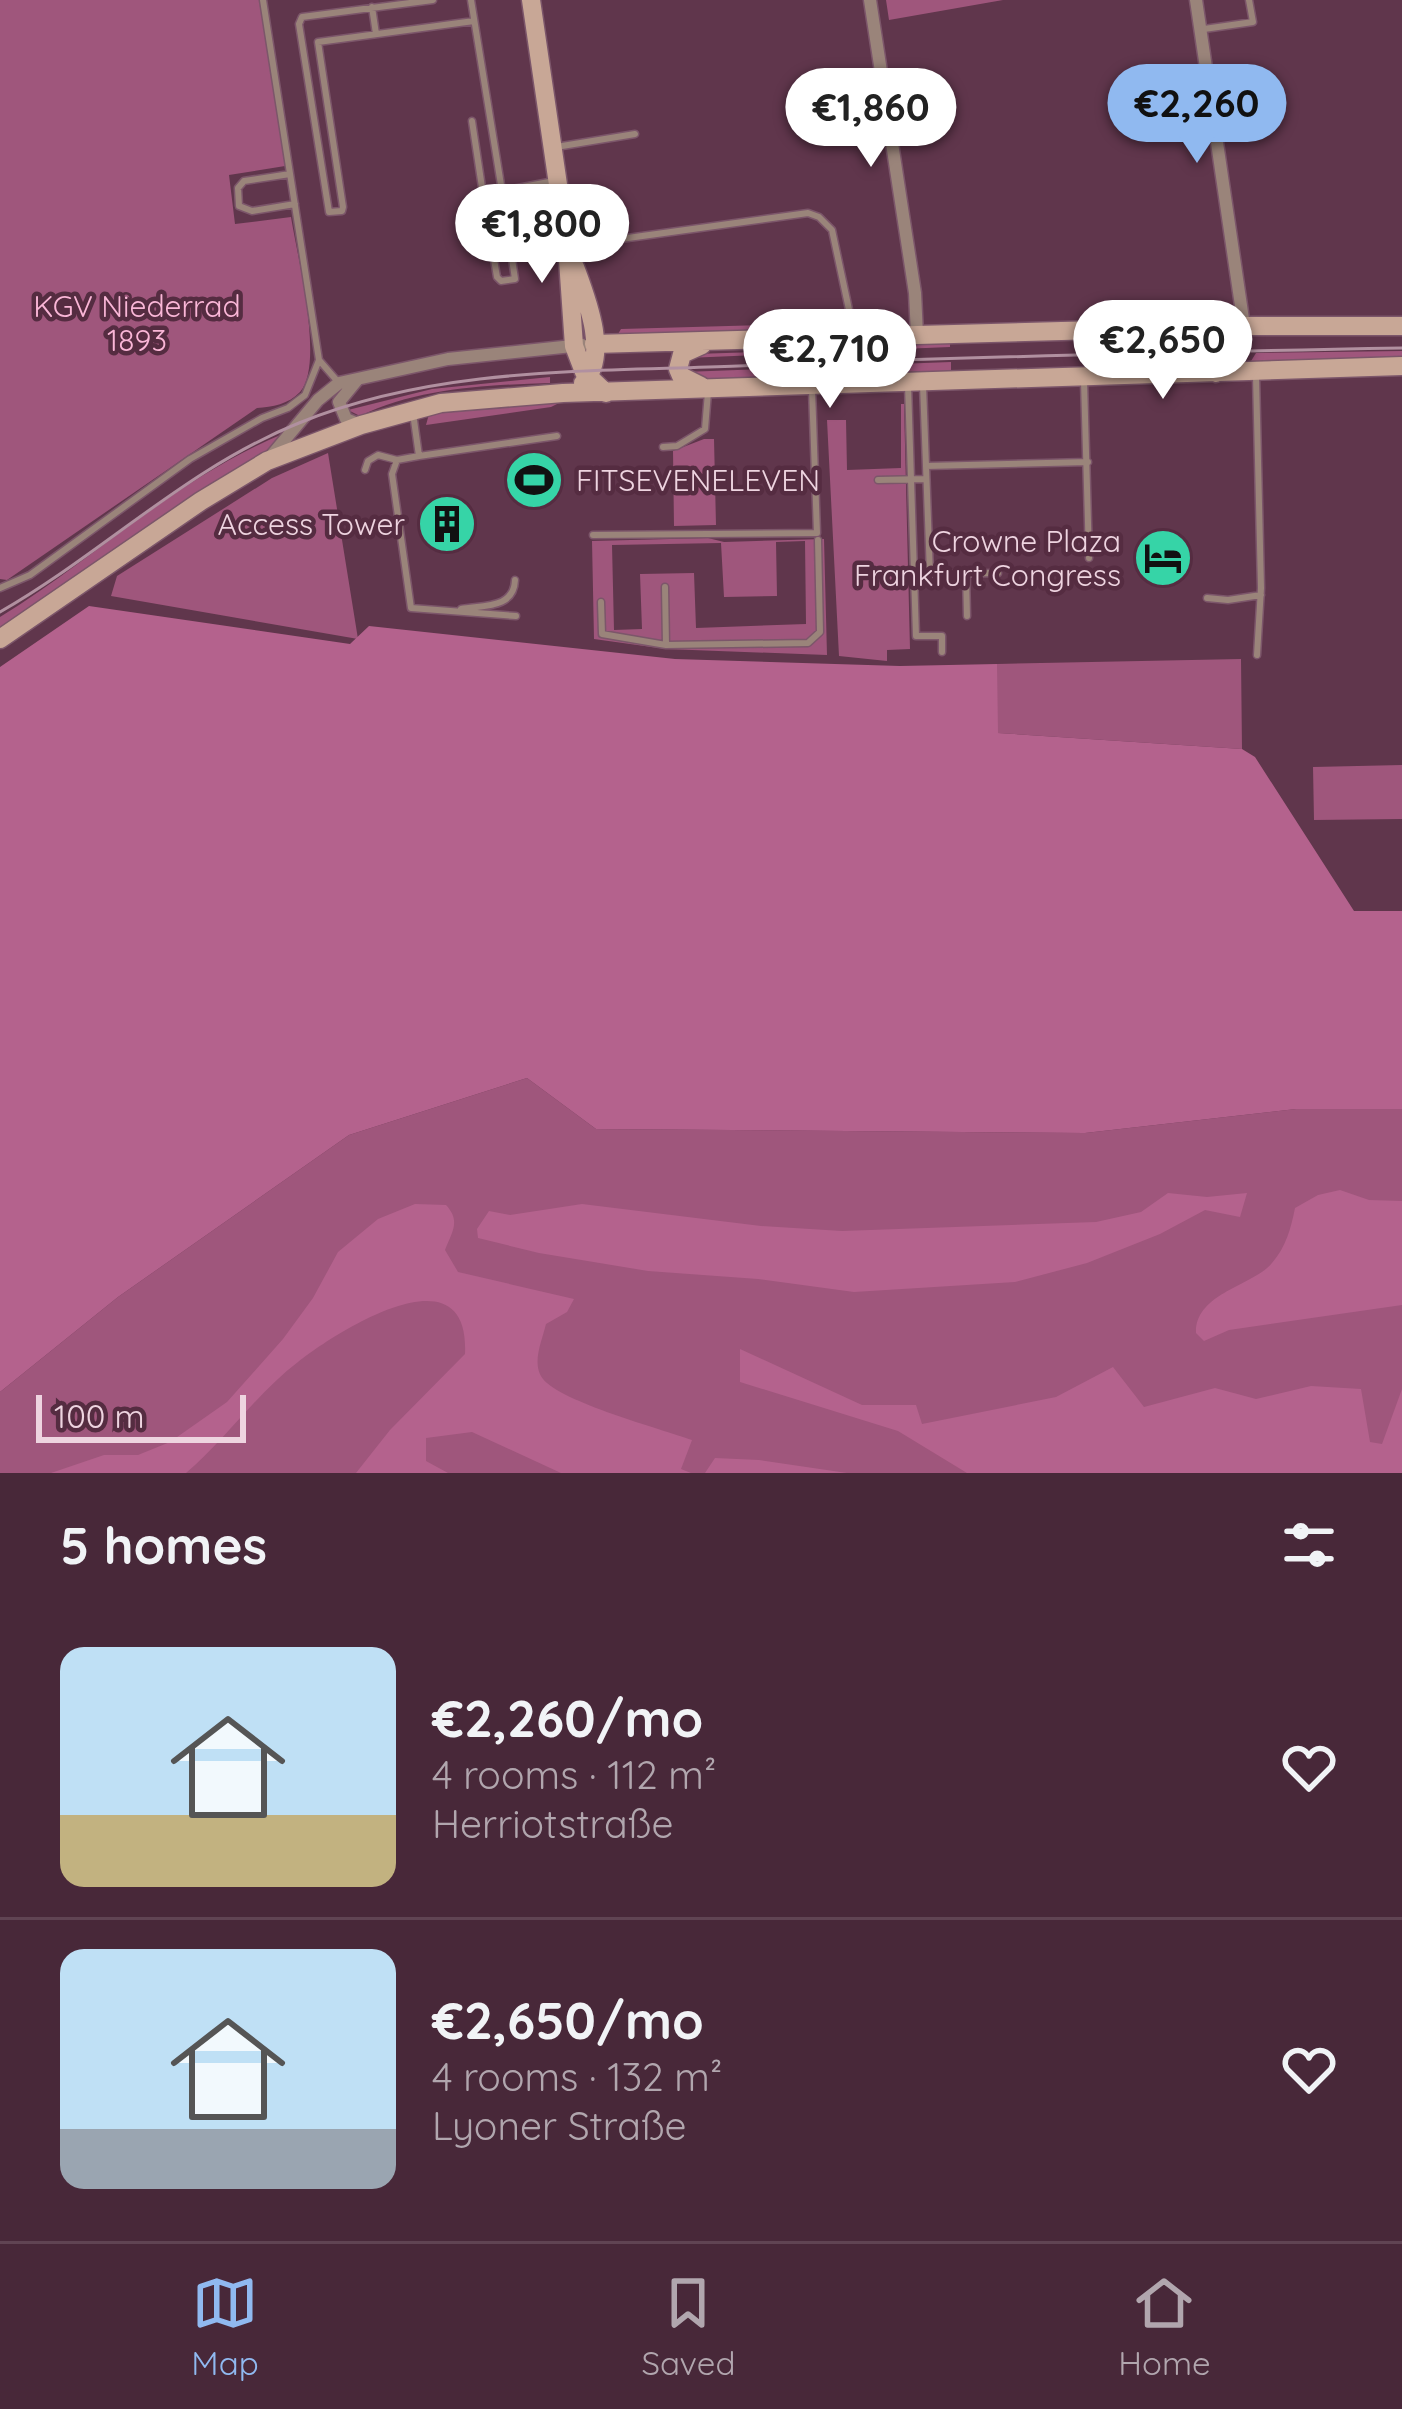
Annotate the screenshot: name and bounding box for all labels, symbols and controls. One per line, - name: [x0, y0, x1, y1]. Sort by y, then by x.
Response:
- pin: €2,260: [1099, 64, 1295, 166]
- pin: €1,860: [773, 68, 969, 170]
- text: €2,260: [1134, 78, 1260, 127]
- text: €1,860: [812, 82, 930, 131]
- pin: €1,800: [444, 184, 640, 286]
- text: €1,800: [482, 198, 602, 247]
- park label: KGV Niederrad 1893: [33, 287, 241, 359]
- pin: €2,650: [1065, 300, 1261, 402]
- pin: €2,710: [732, 309, 928, 411]
- text: €2,650: [1100, 314, 1226, 363]
- text: €2,710: [770, 323, 890, 372]
- sports icon: FITSEVENELEVEN: [503, 449, 565, 511]
- place label: FITSEVENELEVEN: [576, 461, 820, 499]
- building icon: Access Tower: [416, 493, 478, 555]
- place label: Access Tower: [218, 505, 405, 543]
- place label: Crowne Plaza Frankfurt Congress: [854, 522, 1121, 594]
- hotel icon: Crowne Plaza Frankfurt Congress: [1132, 527, 1194, 589]
- scale bar: [36, 1389, 246, 1442]
- text: 100 m: [54, 1395, 145, 1436]
- icon: filters: [1276, 1512, 1342, 1578]
- text: 5 homes: [60, 1513, 267, 1577]
- text: €2,260/mo: [432, 1686, 703, 1750]
- icon: home: [156, 1695, 300, 1839]
- icon: heart: [1276, 1734, 1342, 1800]
- text: 4 rooms · 112 m²: [432, 1750, 716, 1799]
- text: Herriotstraße: [432, 1799, 673, 1848]
- text: €2,650/mo: [432, 1988, 704, 2052]
- icon: home: [156, 1997, 300, 2141]
- icon: heart: [1276, 2036, 1342, 2102]
- text: 4 rooms · 132 m²: [432, 2052, 722, 2101]
- text: Lyoner Straße: [432, 2101, 687, 2150]
- tab: Map: [191, 2270, 259, 2383]
- tab: Saved: [641, 2270, 735, 2383]
- tab: Home: [1118, 2270, 1211, 2383]

